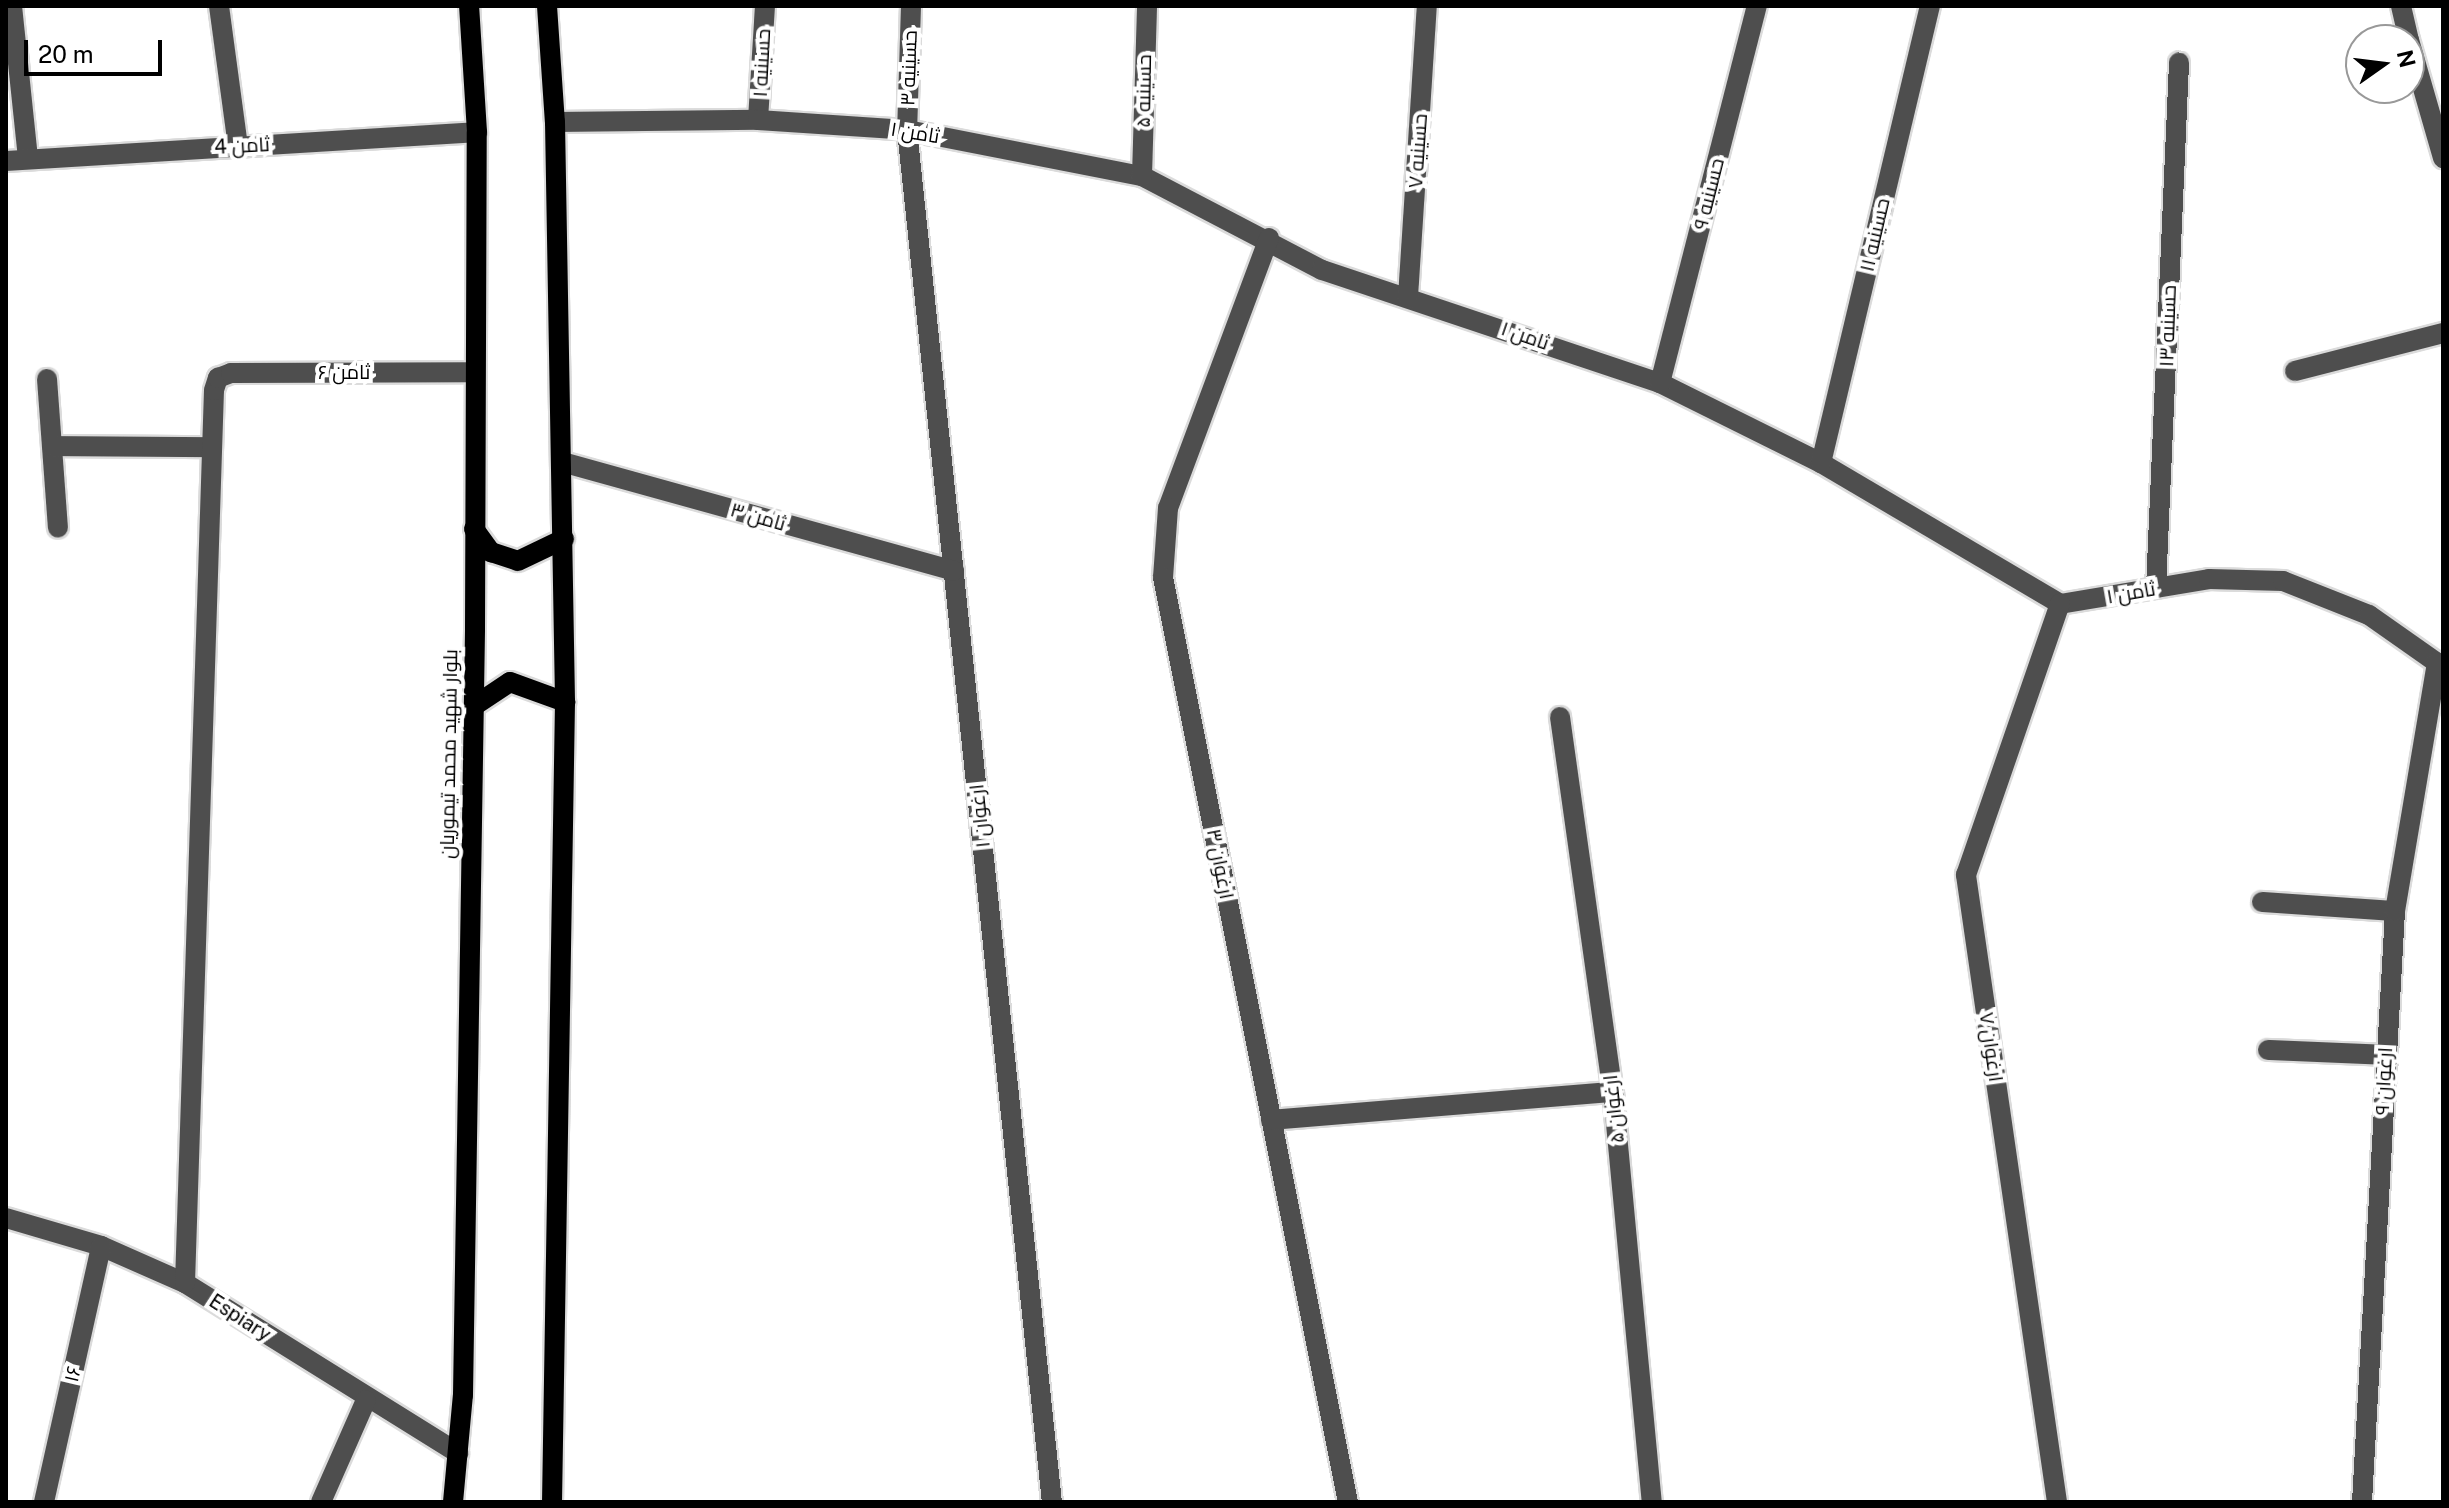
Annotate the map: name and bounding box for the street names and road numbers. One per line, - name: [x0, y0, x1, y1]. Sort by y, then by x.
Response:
- street label: حسینیه ۱: [748, 28, 776, 98]
- street label: حسینیه ۳: [896, 30, 922, 106]
- street label: حسینیه ۵: [1131, 54, 1157, 128]
- street label: حسینیه ۷: [1403, 113, 1433, 189]
- street label: ثامن ۱: [889, 117, 941, 149]
- street label: ثامن 4: [214, 133, 270, 159]
- street label: حسینیه ۹: [1689, 156, 1729, 232]
- street label: حسینیه ۱۱: [1855, 196, 1895, 274]
- street label: حسینیه ۱۳: [2155, 285, 2181, 367]
- street label: ثامن ۱: [1498, 317, 1552, 355]
- street label: ثامن ۶: [318, 360, 370, 384]
- street label: ثامن ۳: [728, 498, 788, 536]
- street label: ثامن ۱: [2105, 577, 2157, 609]
- street label: بلوار شهید محمد تیموریان: [435, 649, 463, 859]
- street label: ارغوان ۱: [965, 783, 995, 849]
- street label: ارغوان ۳: [1201, 827, 1239, 901]
- street label: ارغوان ۷: [1974, 1011, 2008, 1083]
- street label: ارغوان ۹: [2370, 1046, 2398, 1116]
- street label: ارغوان ۵: [1598, 1074, 1630, 1144]
- street label: Espiary: [205, 1289, 275, 1347]
- street label: ۱۶: [60, 1364, 86, 1384]

